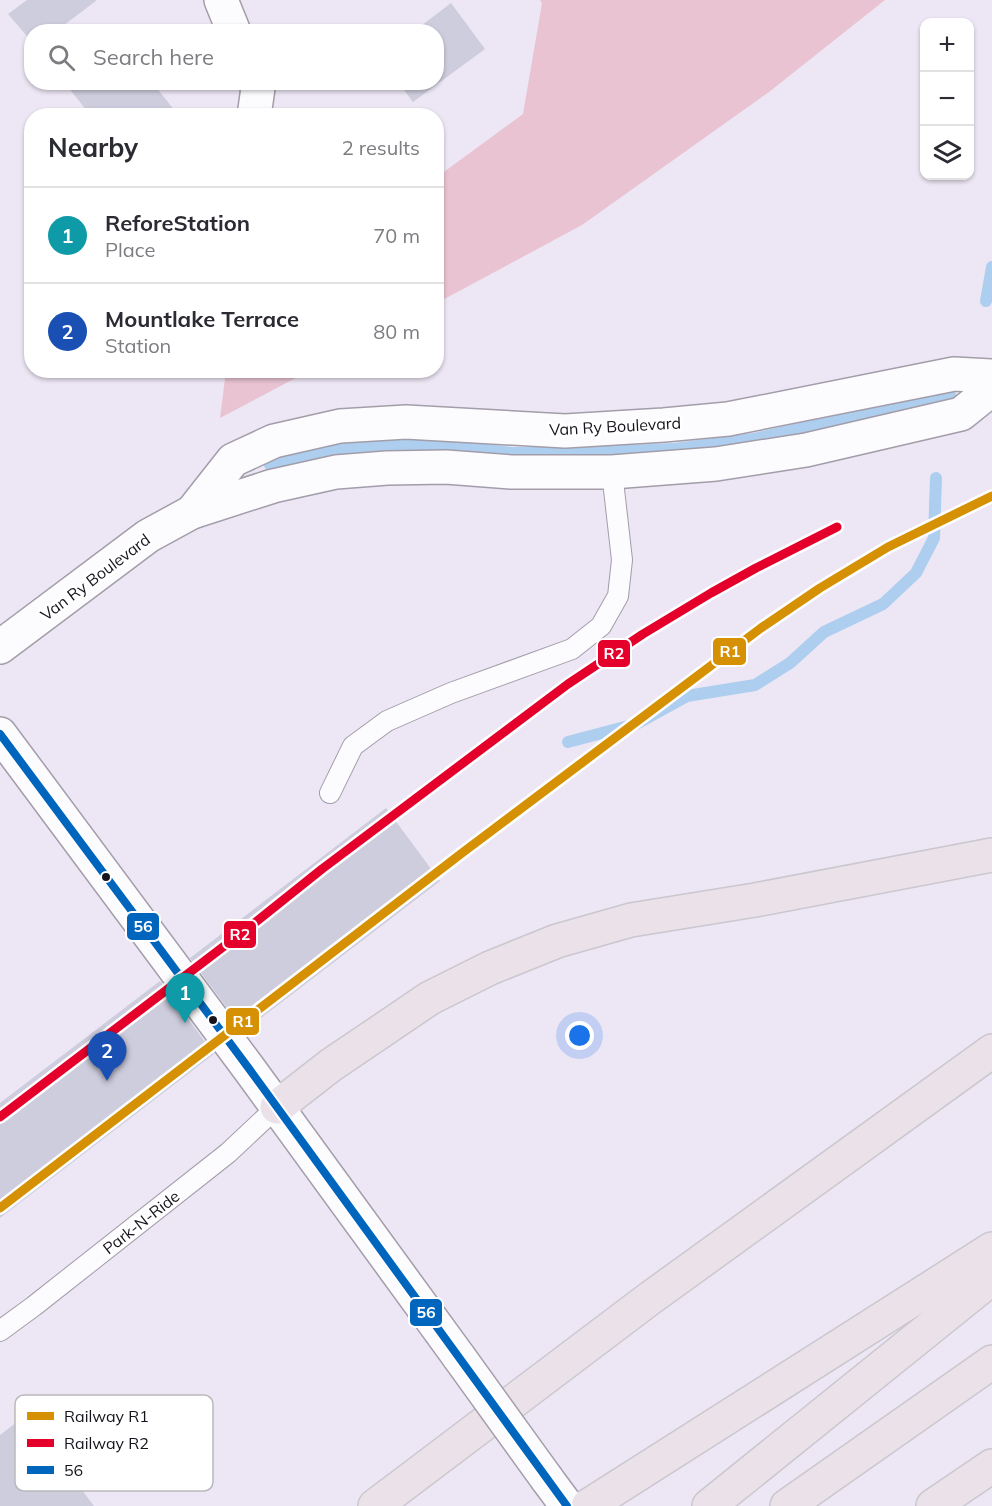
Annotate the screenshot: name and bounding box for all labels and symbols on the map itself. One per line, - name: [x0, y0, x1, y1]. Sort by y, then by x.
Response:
- street label: Van Ry Boulevard: [549, 413, 681, 439]
- street label: Van Ry Boulevard: [36, 529, 154, 625]
- line badge: R1: [712, 637, 747, 666]
- line badge: R2: [597, 639, 631, 668]
- text: R1: [720, 641, 740, 661]
- text: R2: [604, 643, 624, 663]
- unlabelled marker: [100, 871, 112, 883]
- line badge: 56: [126, 912, 160, 941]
- text: 56: [133, 916, 153, 936]
- line badge: R2: [223, 920, 257, 949]
- text: R2: [230, 924, 250, 944]
- pin: 1: [166, 974, 204, 1023]
- line badge: R1: [225, 1007, 260, 1036]
- text: R1: [233, 1011, 253, 1031]
- unlabelled marker: [207, 1014, 219, 1026]
- your location: [565, 1021, 594, 1050]
- pin: 2: [88, 1032, 126, 1081]
- street label: Park-N-Ride: [99, 1186, 183, 1258]
- line badge: 56: [409, 1298, 443, 1327]
- text: 56: [416, 1302, 436, 1322]
- legend: [15, 1395, 213, 1491]
- text: Railway R1: [64, 1406, 149, 1426]
- text: Railway R2: [64, 1433, 149, 1453]
- text: 56: [64, 1460, 83, 1480]

